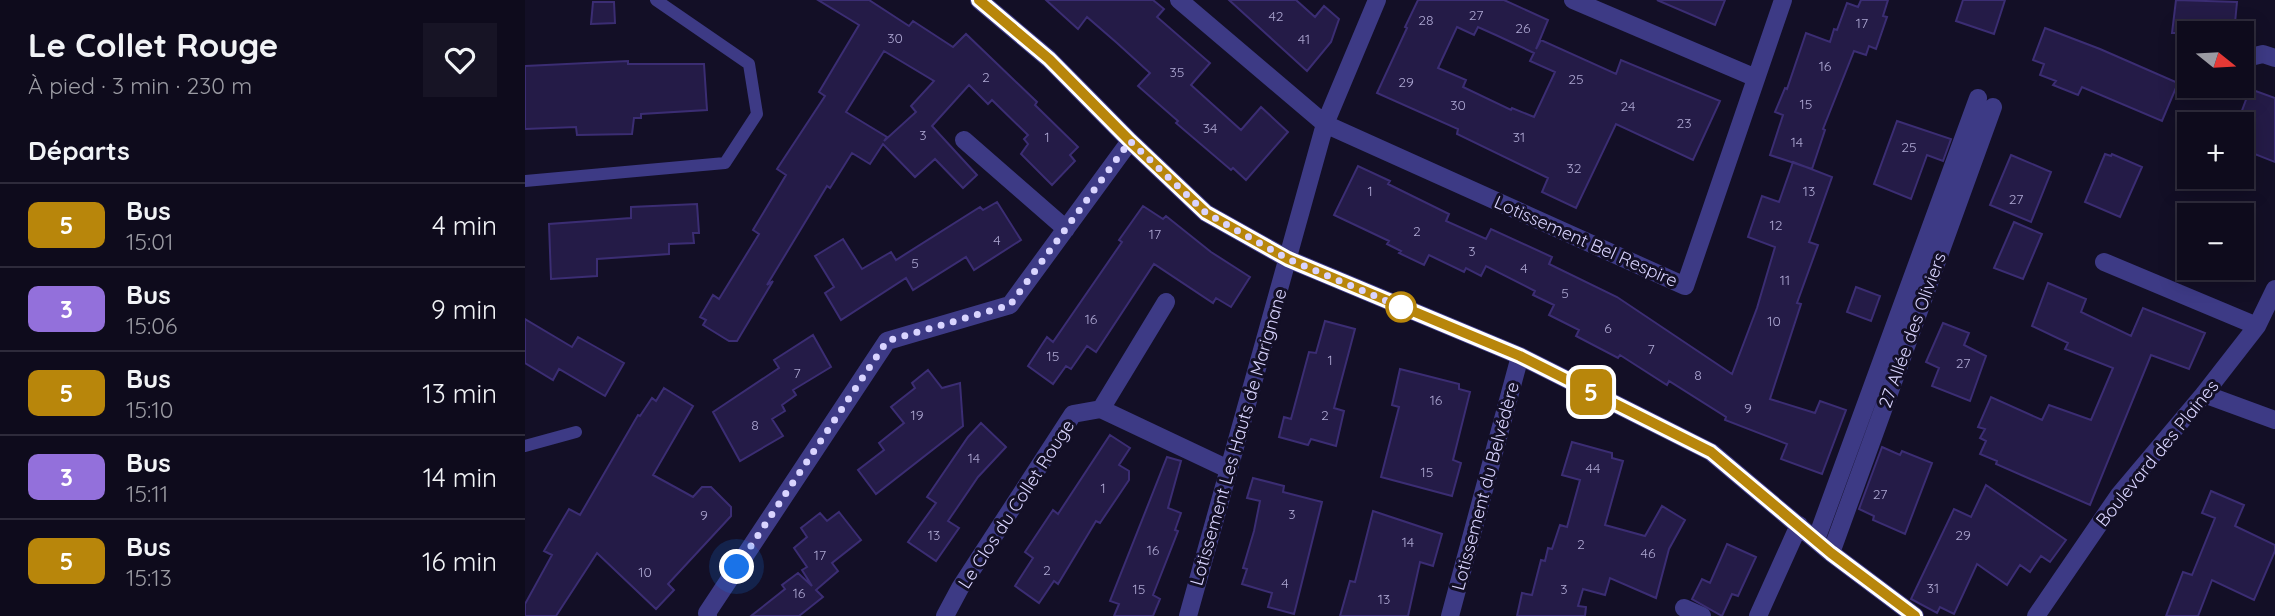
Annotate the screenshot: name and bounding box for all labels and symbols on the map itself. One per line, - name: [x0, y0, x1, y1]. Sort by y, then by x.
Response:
- house number: 27: [1469, 6, 1483, 24]
- house number: 42: [1268, 7, 1284, 25]
- house number: 28: [1418, 11, 1434, 29]
- house number: 17: [1856, 14, 1868, 32]
- house number: 26: [1515, 19, 1531, 37]
- north arrow: [2177, 21, 2254, 98]
- house number: 30: [887, 29, 903, 47]
- house number: 41: [1298, 30, 1310, 48]
- house number: 16: [1819, 57, 1832, 75]
- house number: 35: [1170, 63, 1184, 81]
- house number: 2: [982, 68, 990, 86]
- house number: 25: [1568, 70, 1584, 88]
- house number: 29: [1398, 73, 1414, 91]
- house number: 15: [1800, 95, 1812, 113]
- house number: 30: [1450, 96, 1466, 114]
- house number: 24: [1621, 97, 1635, 115]
- house number: 23: [1676, 114, 1692, 132]
- house number: 34: [1203, 119, 1217, 137]
- house number: 3: [919, 126, 927, 144]
- house number: 1: [1044, 128, 1050, 146]
- house number: 31: [1513, 128, 1525, 146]
- house number: 14: [1791, 133, 1803, 151]
- house number: 25: [1901, 138, 1917, 156]
- house number: 32: [1566, 159, 1582, 177]
- house number: 1: [1367, 182, 1373, 200]
- house number: 13: [1803, 182, 1815, 200]
- street label: Lotissement Bel Respire: [1491, 190, 1681, 292]
- house number: 27: [2009, 190, 2023, 208]
- house number: 12: [1770, 216, 1783, 234]
- house number: 2: [1413, 222, 1421, 240]
- house number: 17: [1149, 225, 1161, 243]
- house number: 4: [993, 231, 1001, 249]
- house number: 3: [1468, 242, 1476, 260]
- street label: 27 Allée des Oliviers: [1873, 249, 1951, 411]
- house number: 5: [911, 254, 919, 272]
- house number: 4: [1520, 259, 1528, 277]
- house number: 11: [1780, 271, 1790, 289]
- house number: 5: [1561, 284, 1569, 302]
- street label: Lotissement Les Hauts de Marignane: [1184, 286, 1292, 588]
- unlabelled marker: [1386, 292, 1416, 322]
- house number: 16: [1085, 310, 1098, 328]
- house number: 10: [1767, 312, 1781, 330]
- house number: 6: [1604, 319, 1612, 337]
- house number: 7: [1647, 340, 1655, 358]
- house number: 15: [1047, 347, 1059, 365]
- house number: 1: [1327, 351, 1333, 369]
- house number: 27: [1956, 354, 1970, 372]
- house number: 7: [793, 364, 801, 382]
- house number: 8: [1694, 366, 1702, 384]
- line badge: 5: [1568, 369, 1614, 415]
- street label: Boulevard des Plaines: [2091, 375, 2223, 531]
- street label: Lotissement du Belvédère: [1446, 379, 1524, 593]
- house number: 16: [1430, 391, 1443, 409]
- house number: 9: [1744, 399, 1752, 417]
- house number: 19: [911, 406, 924, 424]
- house number: 2: [1321, 406, 1329, 424]
- street label: Le Clos du Collet Rouge: [953, 415, 1079, 593]
- house number: 8: [751, 416, 759, 434]
- house number: 14: [968, 449, 980, 467]
- house number: 44: [1586, 459, 1600, 477]
- house number: 15: [1421, 463, 1433, 481]
- house number: 1: [1100, 479, 1106, 497]
- house number: 27: [1873, 485, 1887, 503]
- house number: 3: [1288, 505, 1296, 523]
- house number: 9: [700, 506, 708, 524]
- house number: 13: [928, 526, 940, 544]
- house number: 29: [1955, 526, 1971, 544]
- house number: 14: [1402, 533, 1414, 551]
- house number: 2: [1577, 535, 1585, 553]
- house number: 16: [1147, 541, 1160, 559]
- house number: 46: [1641, 544, 1656, 562]
- house number: 17: [814, 546, 826, 564]
- your location: [719, 549, 754, 584]
- house number: 2: [1043, 561, 1051, 579]
- house number: 10: [638, 563, 652, 581]
- house number: 4: [1281, 574, 1289, 592]
- house number: 31: [1927, 579, 1939, 597]
- house number: 15: [1133, 580, 1145, 598]
- house number: 3: [1560, 580, 1568, 598]
- house number: 16: [793, 584, 806, 602]
- house number: 13: [1378, 590, 1390, 608]

